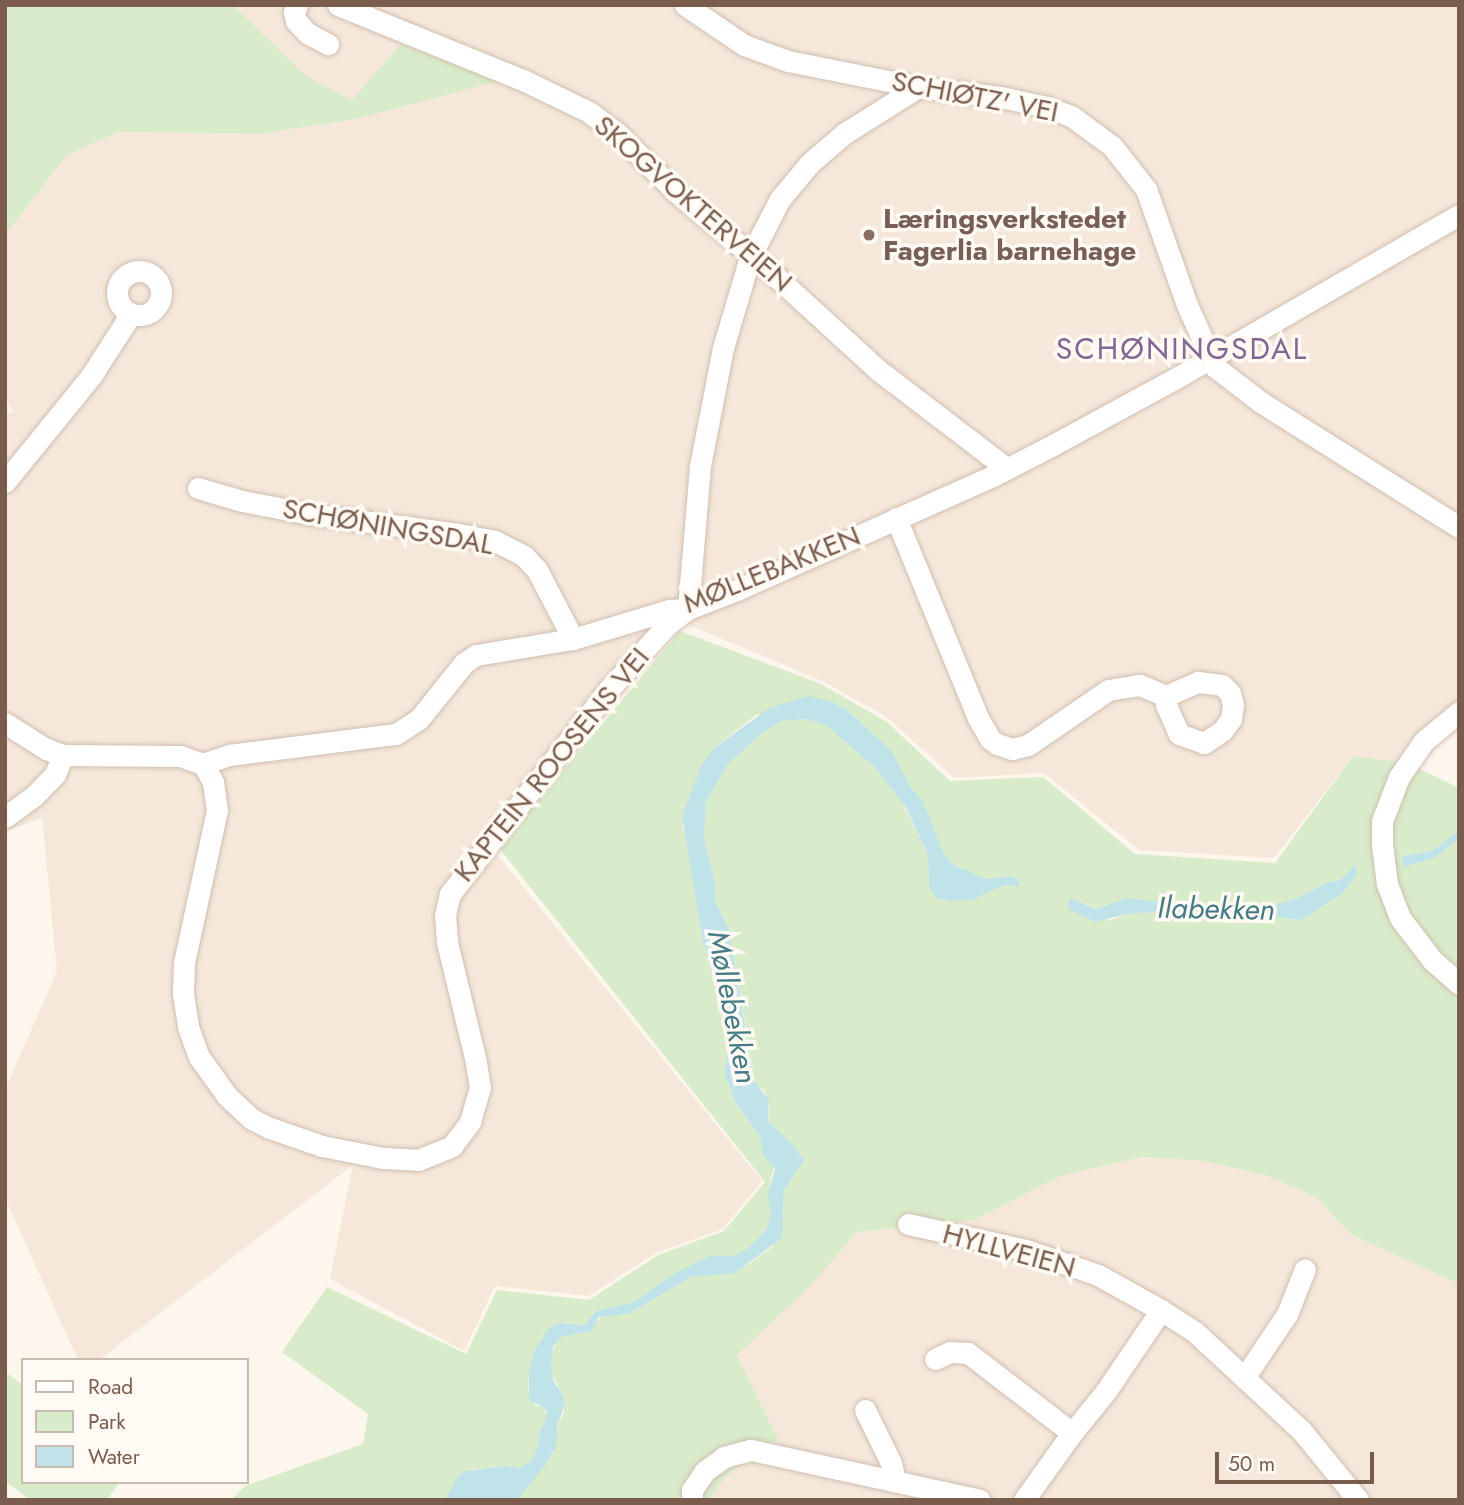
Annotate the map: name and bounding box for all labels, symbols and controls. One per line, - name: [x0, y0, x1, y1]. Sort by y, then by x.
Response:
- street label: SCHIØTZ' VEI: [889, 64, 1061, 130]
- street label: SKOGVOKTERVEIEN: [587, 109, 799, 299]
- place label: Læringsverkstedet Fagerlia barnehage: [883, 202, 1136, 268]
- marker: Læringsverkstedet Fagerlia barnehage: [861, 227, 877, 243]
- district label: SCHØNINGSDAL: [1057, 331, 1307, 367]
- street label: SCHØNINGSDAL: [280, 492, 496, 562]
- street label: MØLLEBAKKEN: [679, 519, 865, 621]
- street label: KAPTEIN ROOSENS VEI: [447, 641, 657, 889]
- water label: Ilabekken: [1157, 890, 1275, 928]
- water label: Møllebekken: [700, 928, 764, 1086]
- street label: HYLLVEIEN: [939, 1217, 1079, 1285]
- legend: [21, 1358, 248, 1484]
- text: Road: [88, 1372, 133, 1402]
- text: Park: [88, 1407, 125, 1437]
- scale bar: [1219, 1438, 1378, 1482]
- text: Water: [88, 1442, 140, 1472]
- text: 50 m: [1228, 1449, 1275, 1479]

